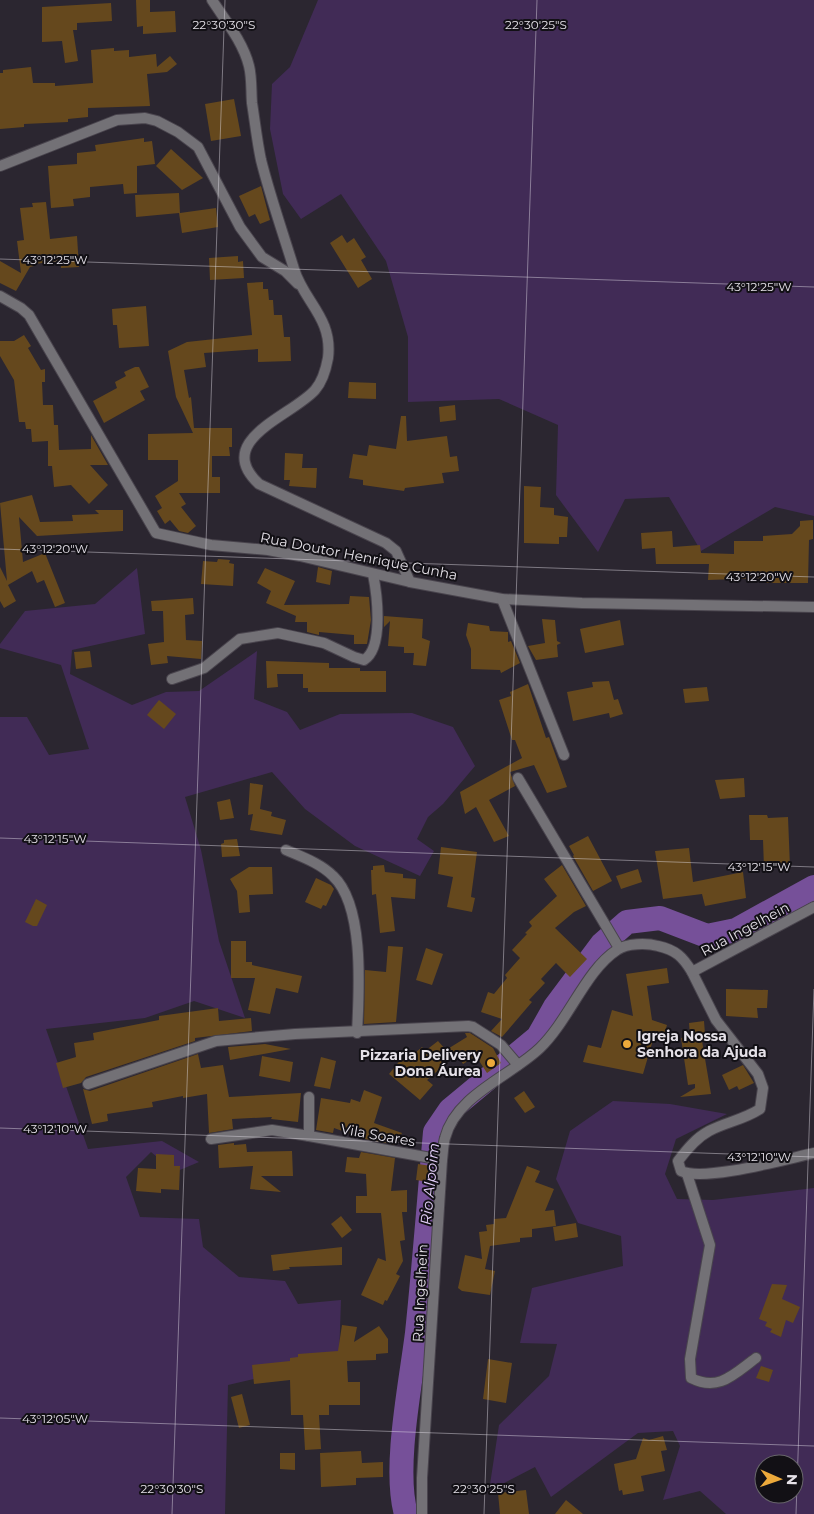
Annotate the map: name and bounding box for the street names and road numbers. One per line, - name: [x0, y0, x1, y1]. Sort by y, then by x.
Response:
- street label: Rua Doutor Henrique Cunha: [259, 528, 459, 584]
- street label: Rua Ingelhein: [697, 898, 793, 960]
- street label: Vila Soares: [339, 1120, 417, 1150]
- street label: Rua Ingelhein: [408, 1244, 432, 1342]

